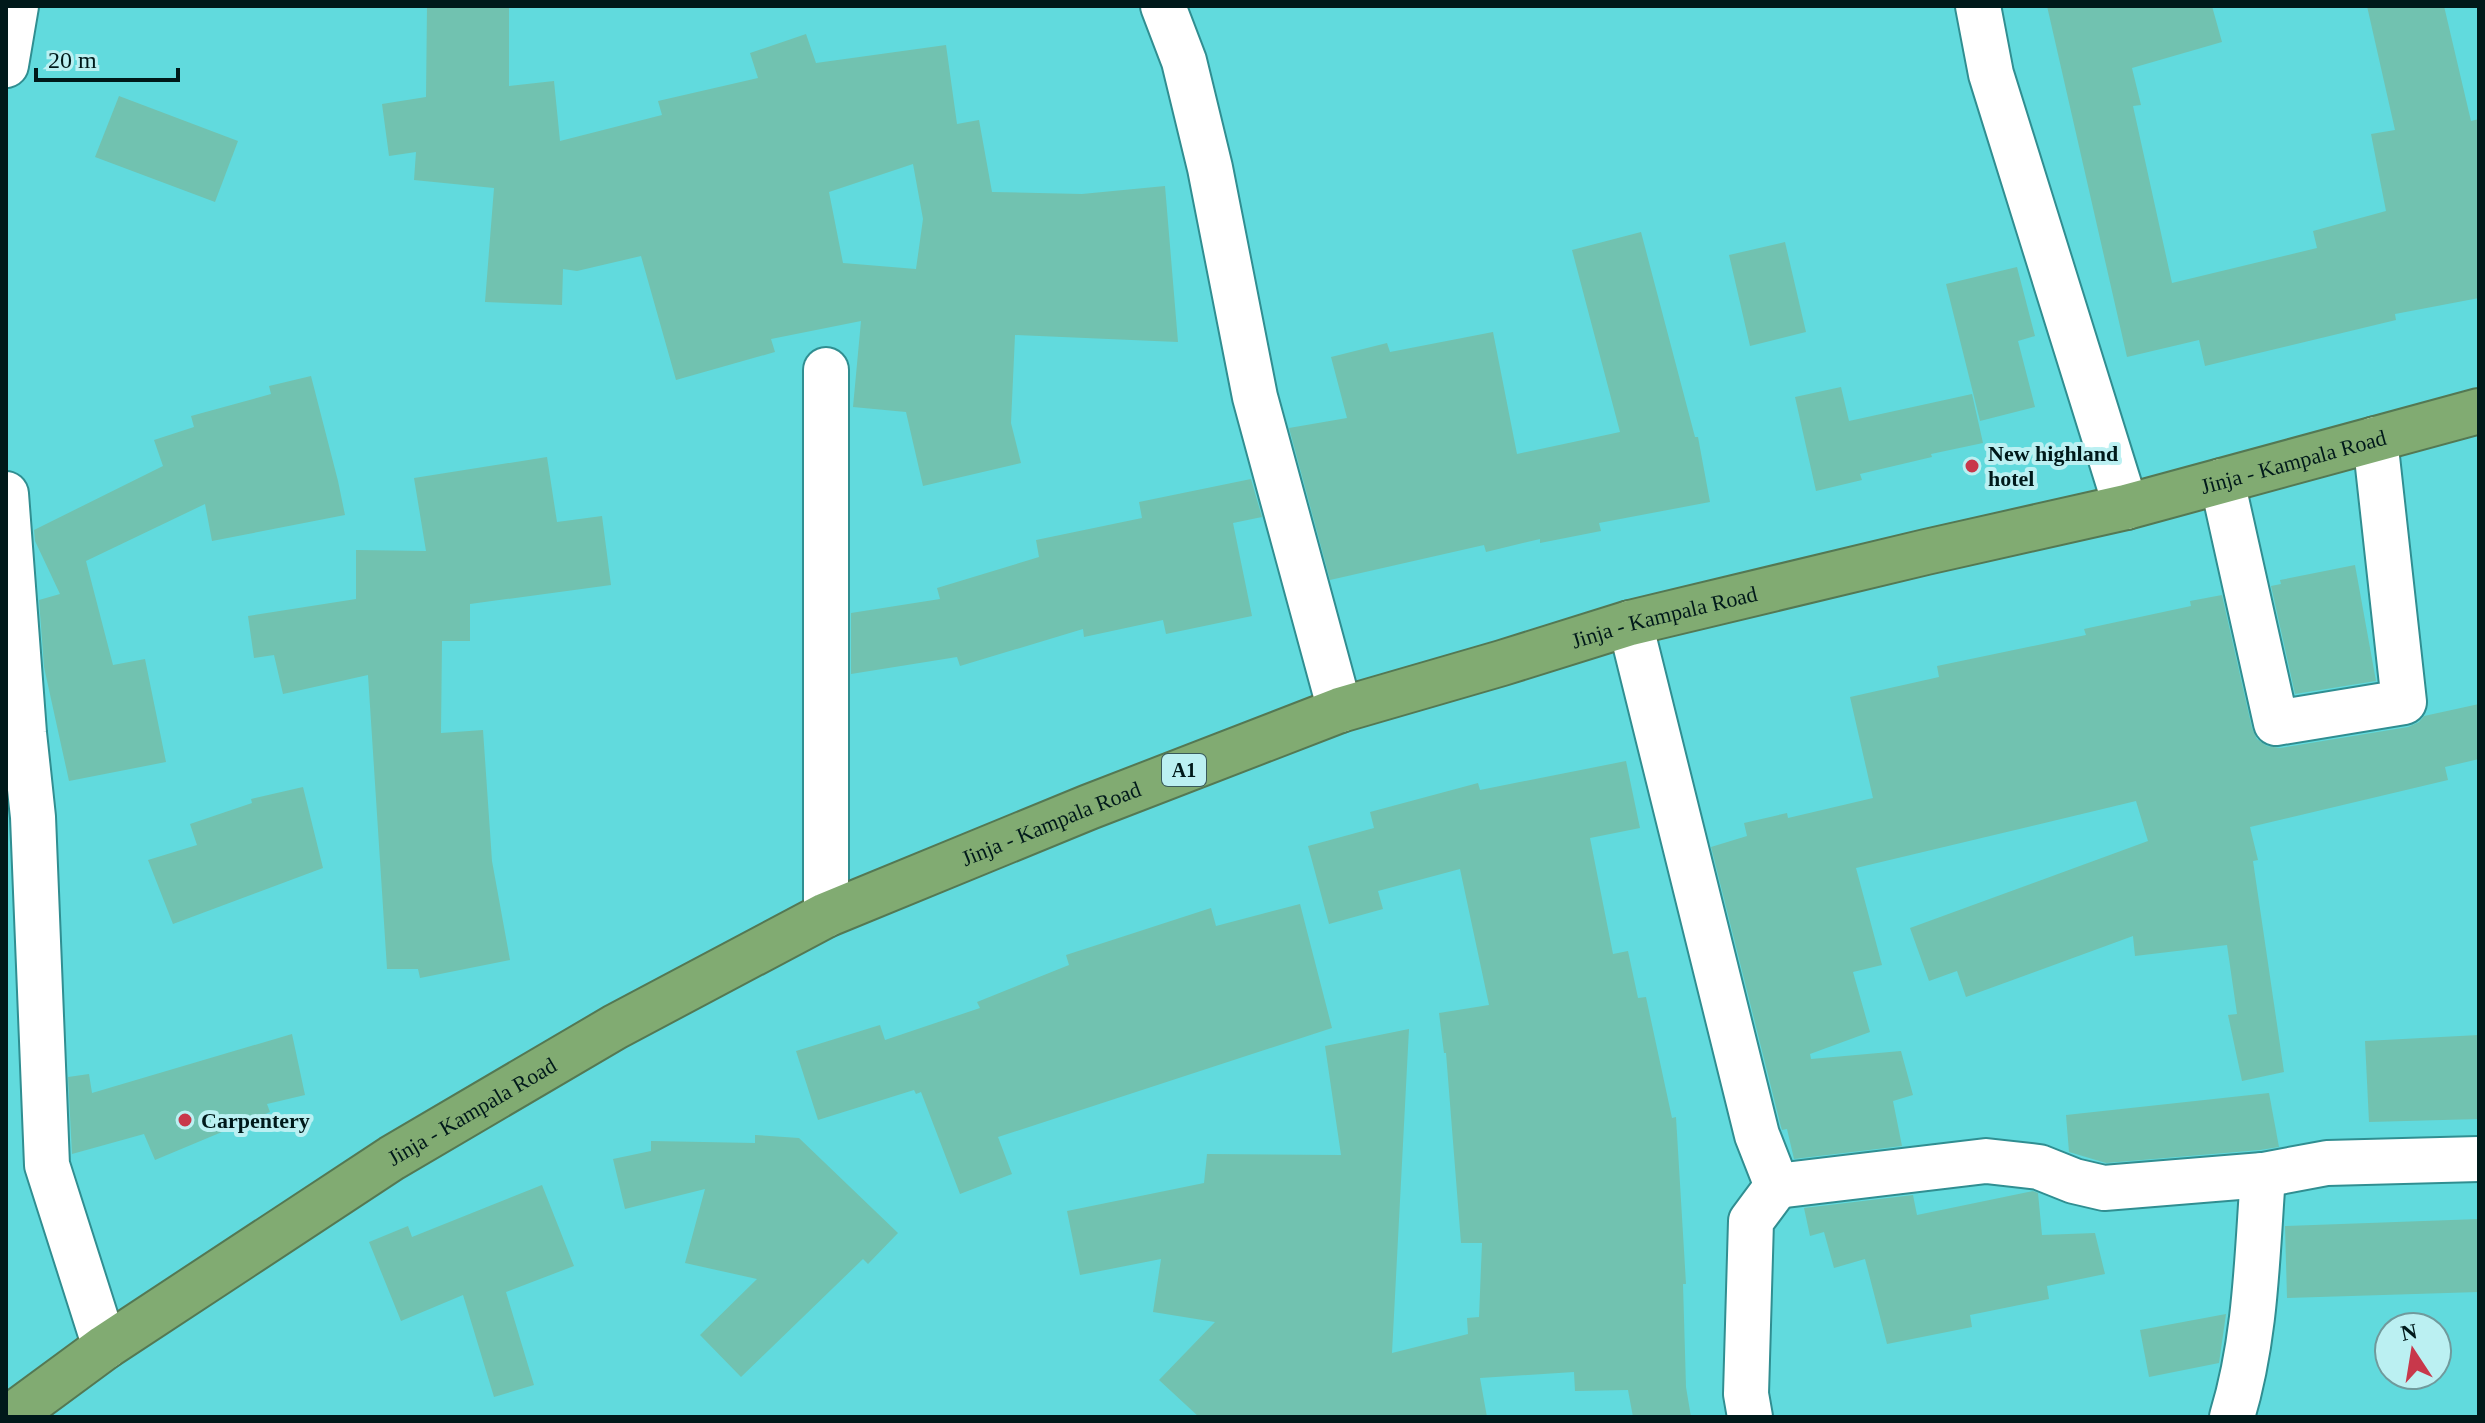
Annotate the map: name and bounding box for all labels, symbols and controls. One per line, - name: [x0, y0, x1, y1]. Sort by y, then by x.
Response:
- scale bar: [36, 32, 178, 82]
- text: 20 m: [48, 47, 97, 73]
- street label: Jinja - Kampala Road: [2198, 425, 2389, 499]
- place label: New highland hotel: [1988, 441, 2118, 491]
- marker: New highland hotel: [1963, 457, 1981, 475]
- street label: Jinja - Kampala Road: [1568, 581, 1760, 654]
- road number: A1: [1162, 754, 1206, 786]
- street label: Jinja - Kampala Road: [958, 776, 1144, 871]
- street label: Jinja - Kampala Road: [383, 1052, 561, 1171]
- place label: Carpentery: [201, 1108, 310, 1133]
- marker: Carpentery: [176, 1111, 194, 1129]
- north arrow: [2373, 1311, 2453, 1391]
- text: N: [2399, 1318, 2419, 1346]

